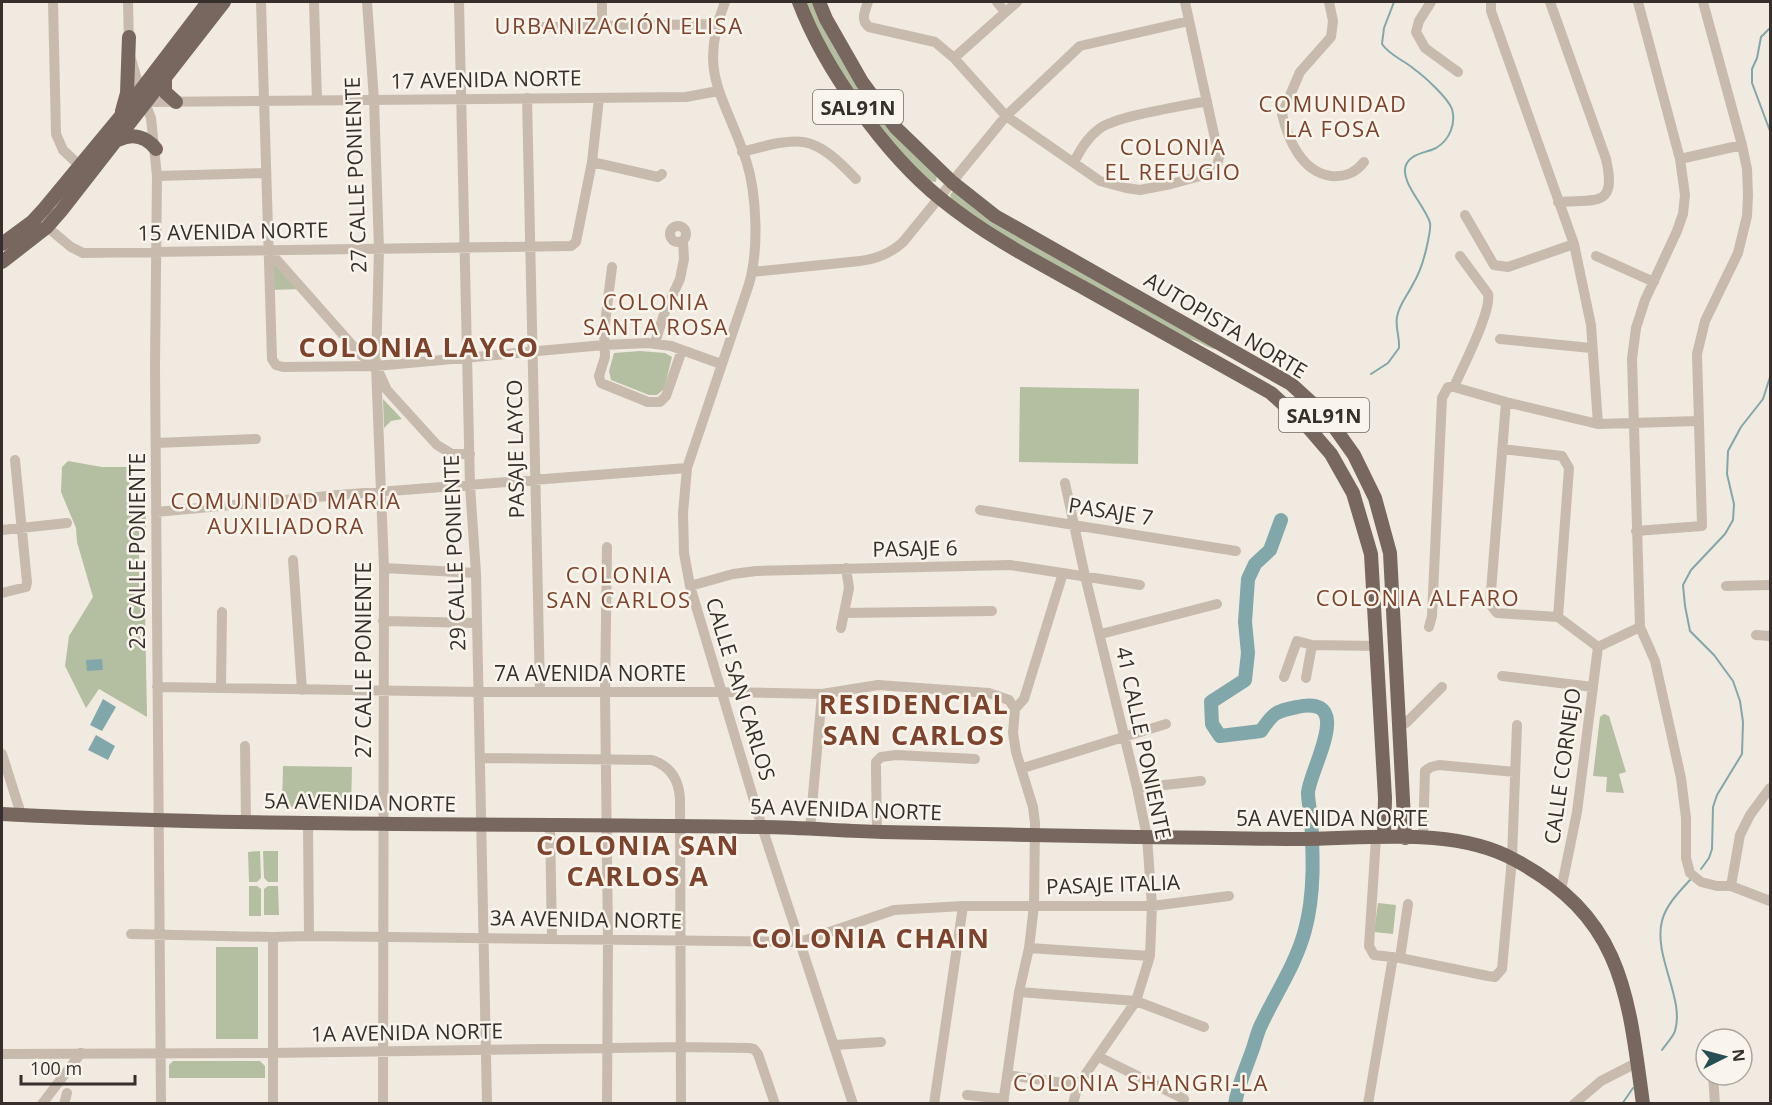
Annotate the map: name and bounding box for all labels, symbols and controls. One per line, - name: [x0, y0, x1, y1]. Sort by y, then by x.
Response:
- district label: URBANIZACIÓN ELISA: [494, 10, 744, 40]
- street label: 17 AVENIDA NORTE: [390, 63, 582, 95]
- street label: 27 CALLE PONIENTE: [338, 76, 372, 274]
- district label: COMUNIDAD LA FOSA: [1259, 88, 1407, 143]
- road number: SAL91N: [813, 90, 903, 124]
- district label: COLONIA EL REFUGIO: [1105, 131, 1241, 186]
- street label: 15 AVENIDA NORTE: [137, 215, 329, 247]
- street label: AUTOPISTA NORTE: [1139, 265, 1313, 385]
- district label: COLONIA SANTA ROSA: [583, 286, 729, 341]
- district label: COLONIA LAYCO: [299, 328, 539, 365]
- street label: PASAJE LAYCO: [500, 379, 530, 519]
- road number: SAL91N: [1279, 398, 1369, 432]
- street label: 23 CALLE PONIENTE: [123, 453, 151, 649]
- street label: 29 CALLE PONIENTE: [437, 454, 471, 652]
- district label: COMUNIDAD MARÍA AUXILIADORA: [171, 485, 401, 540]
- street label: PASAJE 7: [1067, 490, 1155, 532]
- street label: PASAJE 6: [872, 533, 958, 563]
- district label: COLONIA SAN CARLOS: [546, 559, 692, 614]
- street label: 27 CALLE PONIENTE: [349, 562, 377, 758]
- district label: COLONIA ALFARO: [1316, 582, 1520, 612]
- street label: CALLE SAN CARLOS: [700, 594, 782, 784]
- street label: 41 CALLE PONIENTE: [1110, 644, 1178, 842]
- street label: 7A AVENIDA NORTE: [494, 659, 686, 687]
- district label: RESIDENCIAL SAN CARLOS: [819, 685, 1009, 753]
- street label: CALLE CORNEJO: [1537, 686, 1587, 846]
- street label: 5A AVENIDA NORTE: [264, 786, 456, 818]
- street label: 5A AVENIDA NORTE: [749, 792, 943, 826]
- street label: 5A AVENIDA NORTE: [1236, 804, 1428, 832]
- district label: COLONIA SAN CARLOS A: [536, 826, 740, 894]
- street label: PASAJE ITALIA: [1045, 868, 1181, 900]
- street label: 3A AVENIDA NORTE: [490, 903, 682, 935]
- district label: COLONIA CHAIN: [752, 919, 990, 956]
- street label: 1A AVENIDA NORTE: [311, 1016, 503, 1048]
- north arrow: [1694, 1027, 1754, 1087]
- scale bar: [21, 1048, 135, 1086]
- text: N: [1727, 1048, 1751, 1063]
- text: 100 m: [30, 1056, 82, 1080]
- district label: COLONIA SHANGRI-LA: [1013, 1067, 1269, 1097]

